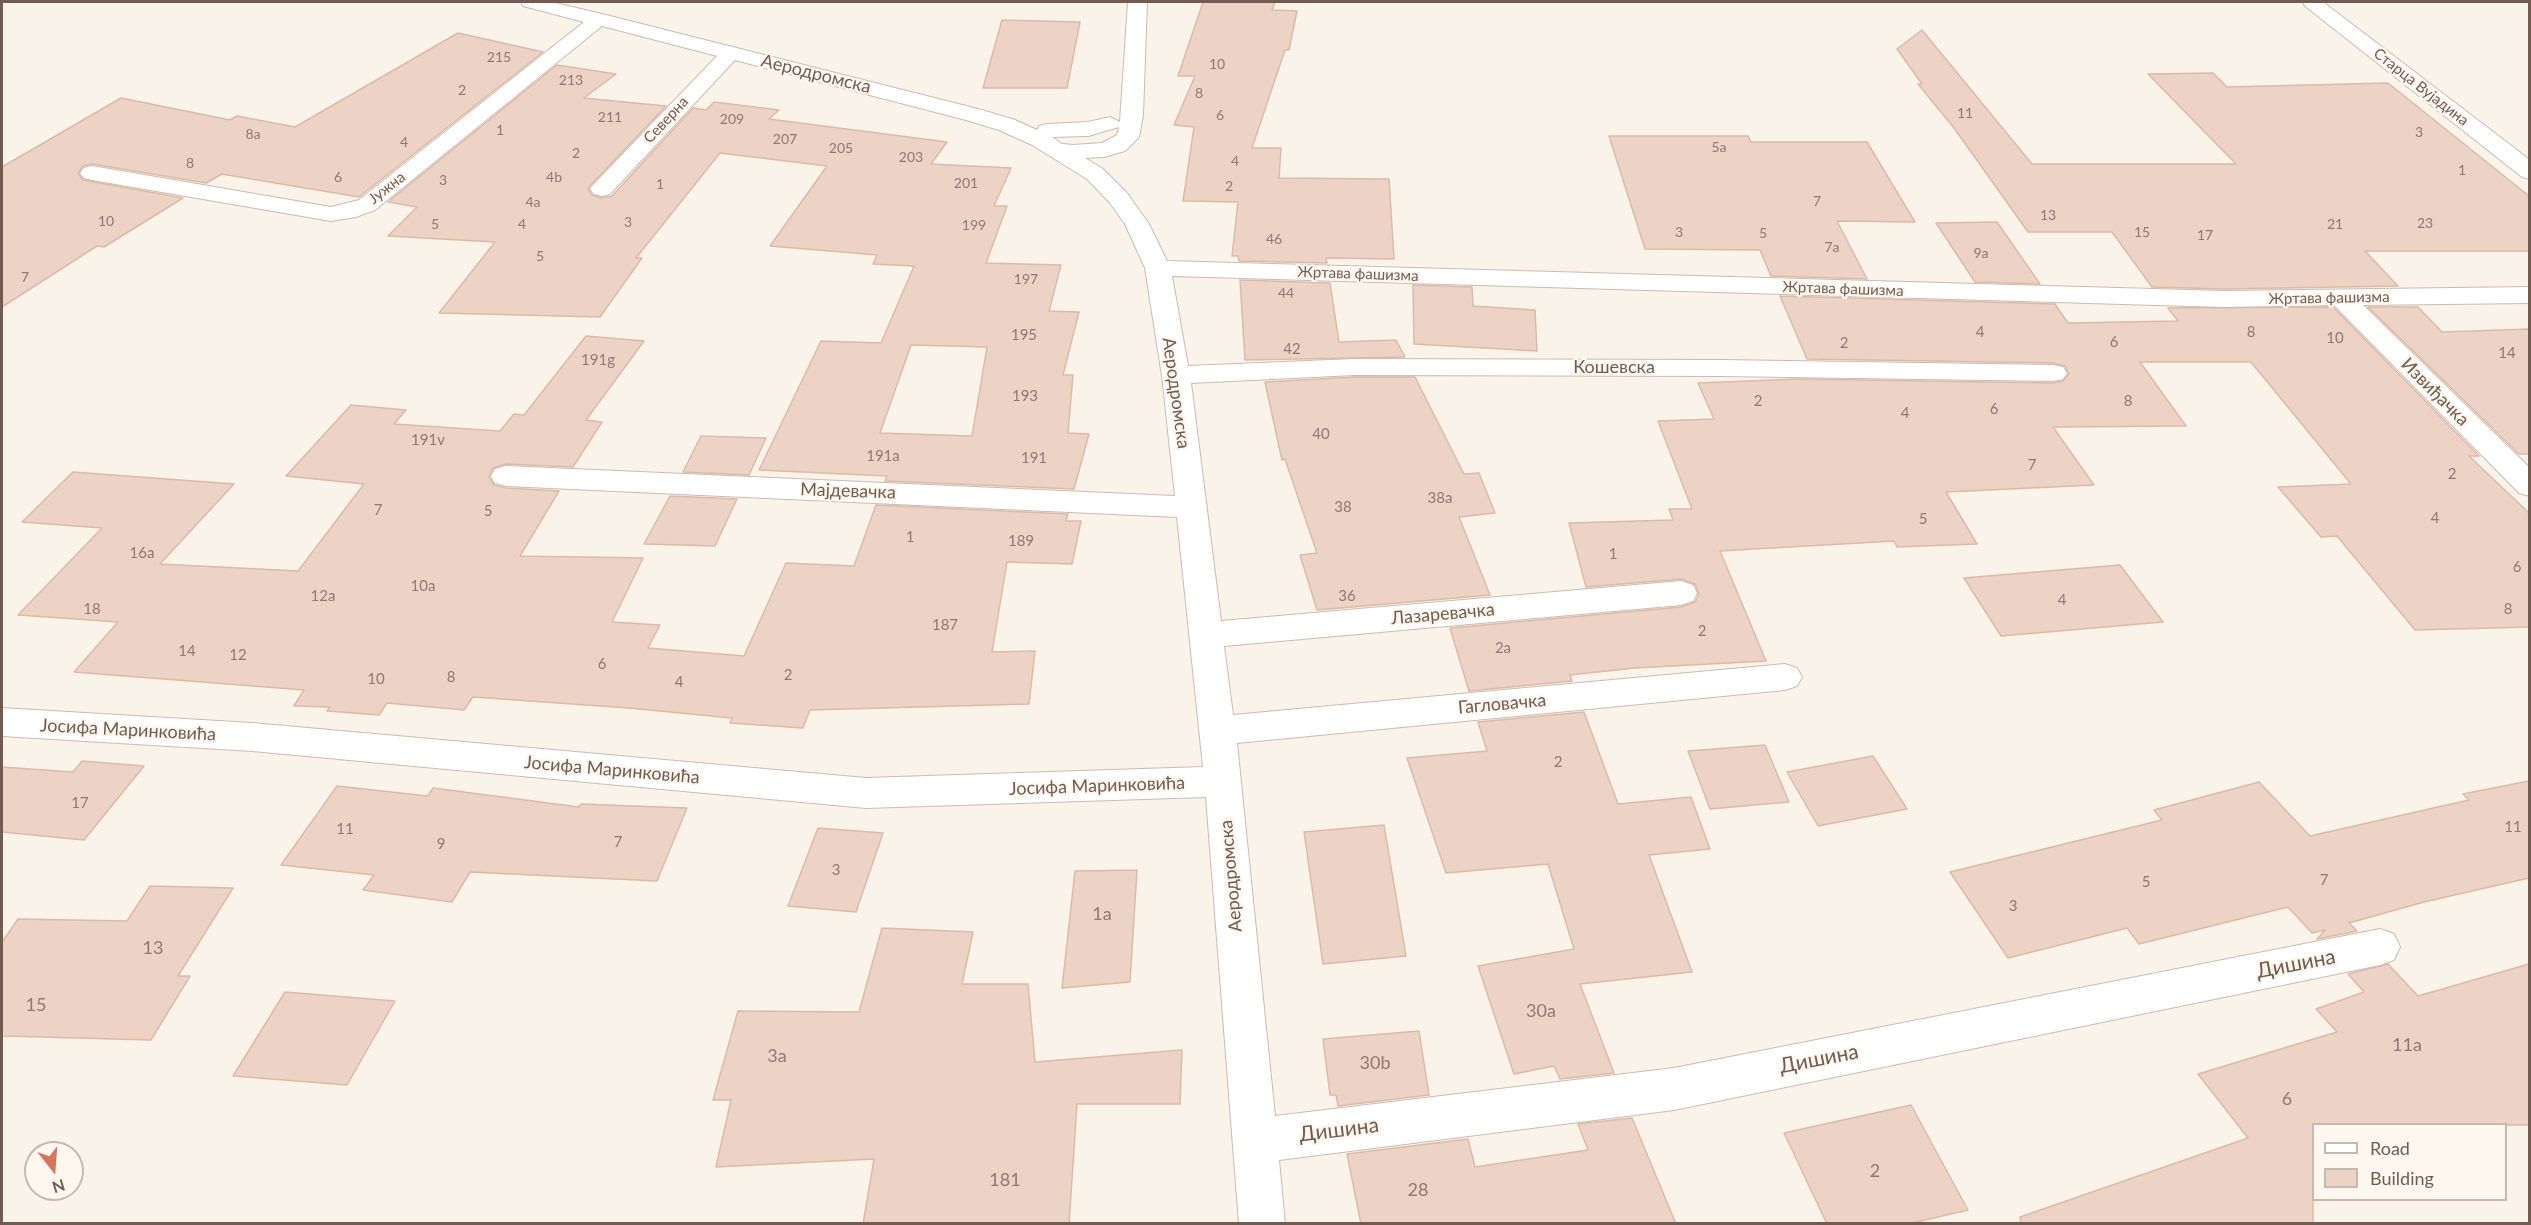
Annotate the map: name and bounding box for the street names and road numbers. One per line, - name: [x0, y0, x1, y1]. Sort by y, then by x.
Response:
- street label: Старца Вујадина: [2370, 44, 2472, 130]
- street label: Аеродромска: [759, 50, 873, 98]
- street label: Северна: [640, 93, 692, 147]
- street label: Јужна: [365, 168, 409, 208]
- street label: Жртава фашизма: [1297, 263, 1419, 285]
- street label: Жртава фашизма: [1782, 278, 1904, 300]
- street label: Жртава фашизма: [2268, 288, 2390, 308]
- street label: Аеродромска: [1157, 336, 1195, 450]
- street label: Извиђачка: [2397, 354, 2473, 430]
- street label: Кошевска: [1573, 356, 1655, 378]
- street label: Мајдевачка: [800, 479, 896, 503]
- street label: Лазаревачка: [1390, 599, 1496, 629]
- street label: Гагловачка: [1457, 689, 1547, 719]
- street label: Јосифа Маринковића: [40, 715, 216, 745]
- street label: Јосифа Маринковића: [523, 752, 701, 788]
- street label: Јосифа Маринковића: [1009, 772, 1185, 800]
- street label: Аеродромска: [1215, 819, 1247, 933]
- street label: Дишина: [2254, 944, 2338, 984]
- street label: Дишина: [1777, 1039, 1861, 1079]
- street label: Дишина: [1298, 1113, 1380, 1147]

